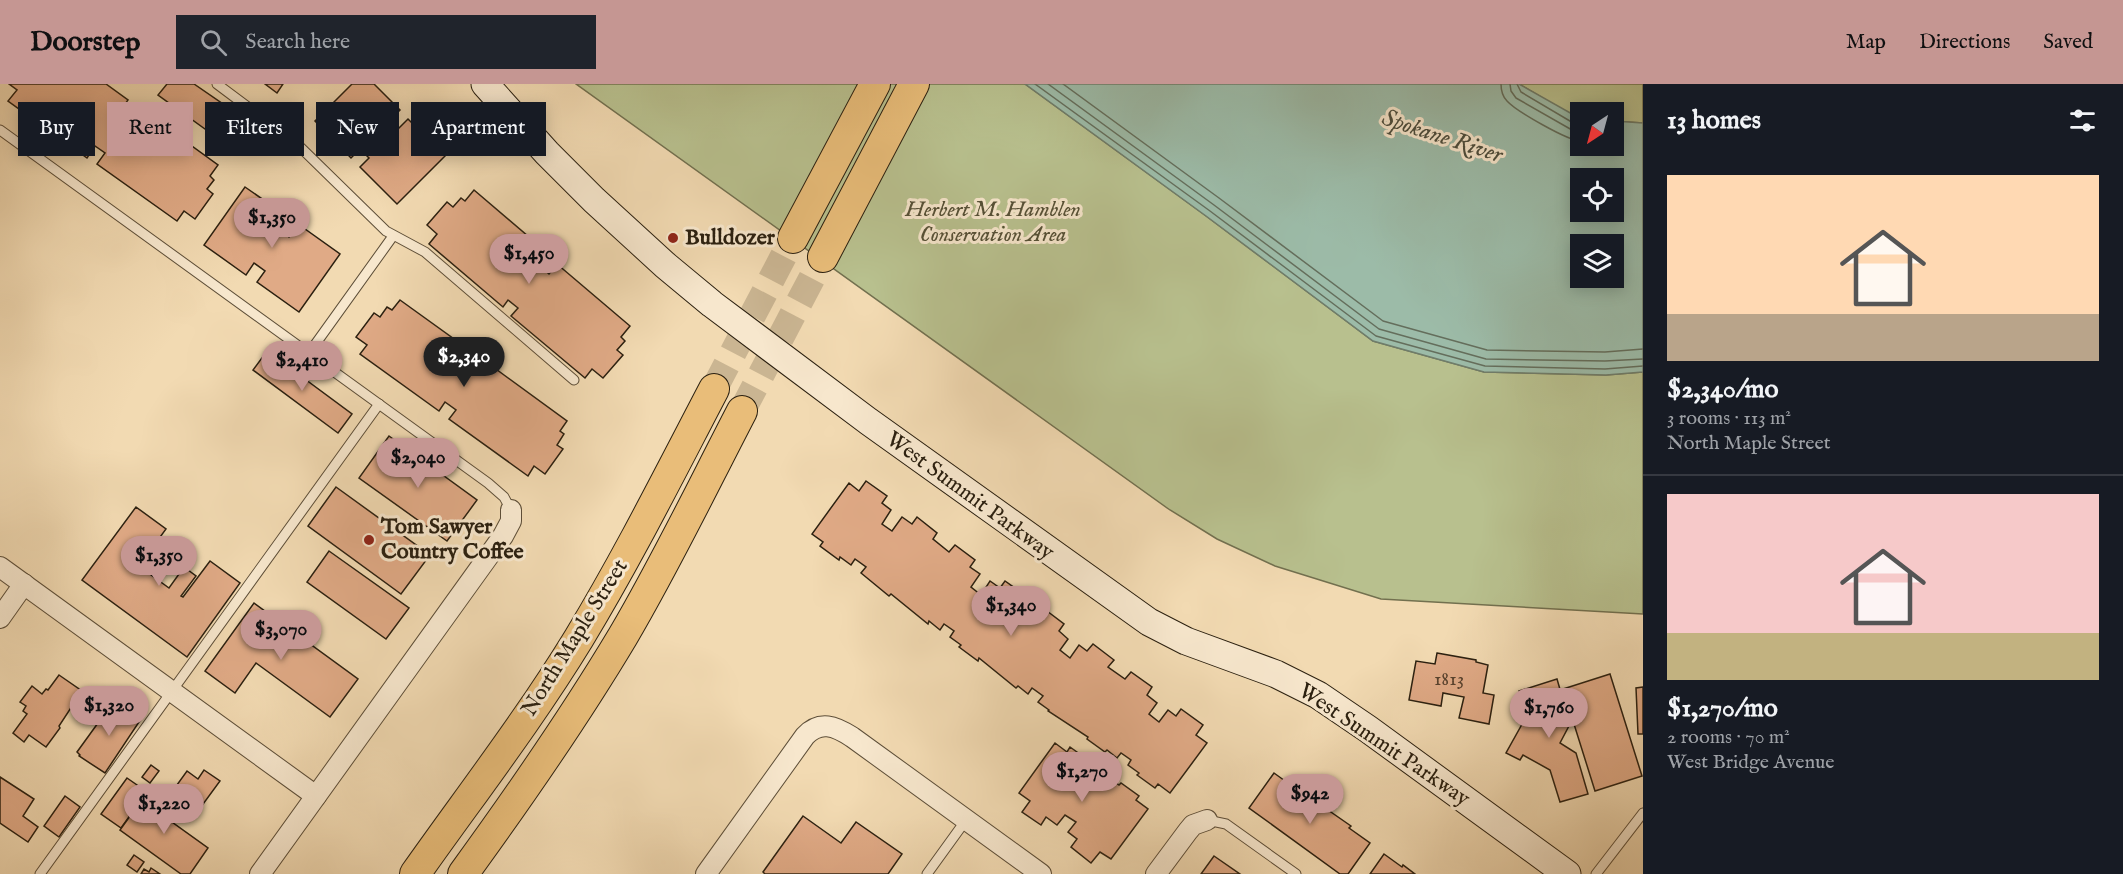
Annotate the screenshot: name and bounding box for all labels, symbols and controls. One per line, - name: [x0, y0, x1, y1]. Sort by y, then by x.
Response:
- search box: [176, 15, 596, 69]
- text: Doorstep: [30, 25, 140, 60]
- icon: search: [197, 26, 230, 59]
- text: Search here: [245, 28, 350, 56]
- text: Map: [1846, 29, 1886, 56]
- text: Directions: [1919, 29, 2010, 56]
- text: Saved: [2043, 29, 2093, 56]
- chip: Buy: [18, 102, 95, 156]
- chip: Rent: [107, 102, 193, 156]
- chip: Filters: [205, 102, 304, 156]
- chip: New: [316, 102, 399, 156]
- chip: Apartment: [411, 102, 546, 156]
- north arrow: [1570, 102, 1624, 156]
- map controls: [1570, 102, 1624, 288]
- water label: Spokane River: [1378, 103, 1508, 172]
- text: 13 homes: [1667, 104, 1761, 137]
- icon: filters: [2066, 104, 2099, 137]
- button: locate: [1570, 168, 1624, 222]
- park label: Herbert M. Hamblen Conservation Area: [904, 196, 1081, 249]
- pin: $1,350: [223, 198, 321, 249]
- text: $1,350: [248, 205, 296, 230]
- icon: home: [1829, 214, 1937, 322]
- place label: Bulldozer: [685, 224, 776, 252]
- marker: Bulldozer: [666, 231, 680, 245]
- pin: $1,450: [480, 234, 578, 285]
- button: layers: [1570, 234, 1624, 288]
- text: $1,450: [503, 241, 555, 266]
- pin: $2,340: [415, 337, 513, 388]
- pin: $2,410: [253, 341, 351, 392]
- text: $2,340: [438, 344, 490, 369]
- text: $2,410: [275, 348, 329, 373]
- text: $2,340/mo: [1667, 373, 1779, 406]
- text: 3 rooms · 113 m²: [1667, 406, 1791, 431]
- street label: West Summit Parkway: [880, 426, 1060, 567]
- text: North Maple Street: [1667, 431, 1831, 456]
- pin: $2,040: [369, 438, 467, 489]
- text: $2,040: [390, 445, 446, 470]
- place label: Tom Sawyer Country Coffee: [380, 513, 524, 566]
- marker: Tom Sawyer Country Coffee: [362, 533, 376, 547]
- icon: home: [1829, 533, 1937, 641]
- pin: $1,350: [110, 536, 208, 587]
- text: $1,350: [135, 543, 183, 568]
- street label: North Maple Street: [515, 554, 635, 722]
- pin: $1,340: [962, 586, 1060, 637]
- text: $1,340: [986, 593, 1036, 618]
- pin: $3,070: [232, 610, 330, 661]
- text: $3,070: [255, 617, 307, 642]
- house number: 1813: [1434, 667, 1464, 692]
- street label: West Summit Parkway: [1293, 677, 1475, 813]
- pin: $1,320: [60, 686, 158, 737]
- pin: $1,760: [1500, 688, 1598, 739]
- text: $1,270/mo: [1667, 692, 1778, 725]
- text: $1,320: [84, 693, 134, 718]
- text: $1,760: [1524, 695, 1574, 720]
- text: 2 rooms · 70 m²: [1667, 725, 1790, 750]
- text: West Bridge Avenue: [1667, 750, 1835, 775]
- pin: $1,270: [1033, 752, 1131, 803]
- text: $1,270: [1056, 759, 1108, 784]
- pin: $942: [1274, 774, 1346, 825]
- text: $942: [1291, 781, 1329, 806]
- pin: $1,220: [115, 784, 213, 835]
- text: $1,220: [138, 791, 190, 816]

